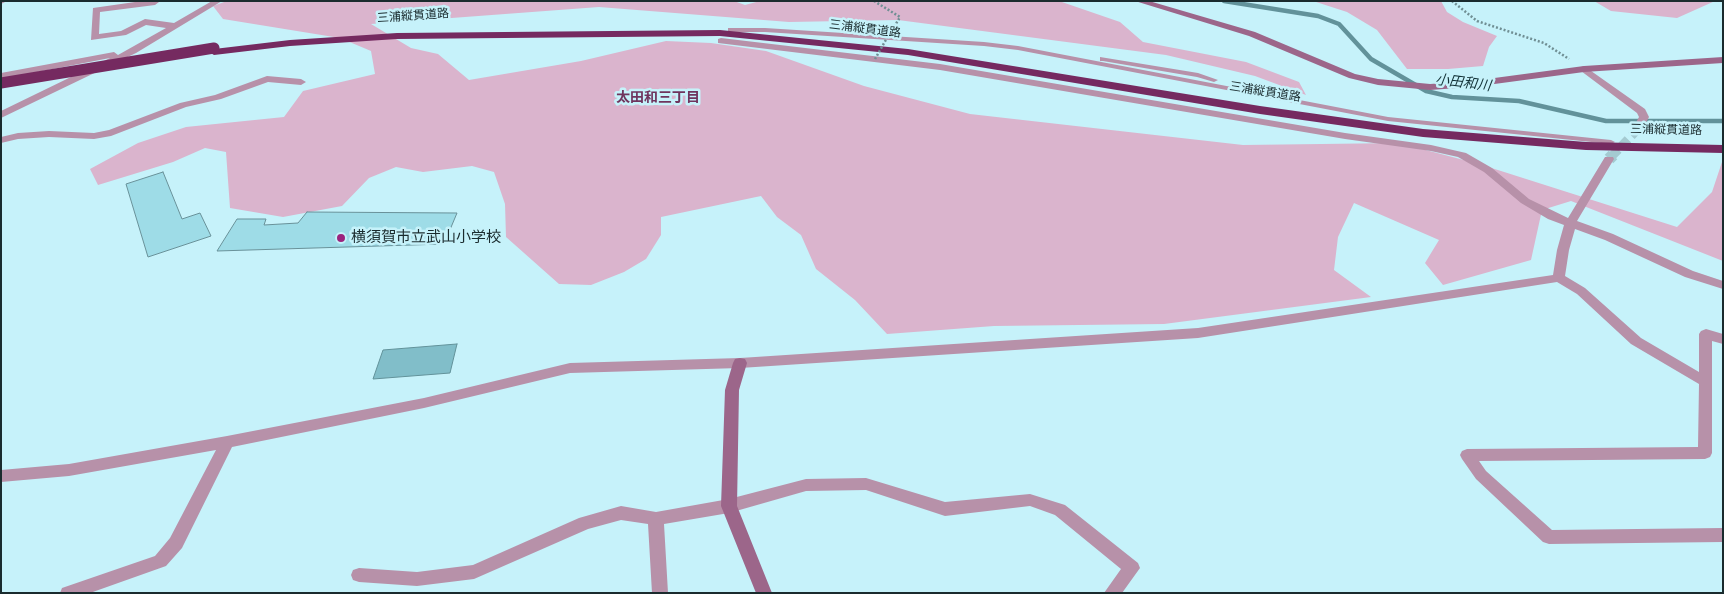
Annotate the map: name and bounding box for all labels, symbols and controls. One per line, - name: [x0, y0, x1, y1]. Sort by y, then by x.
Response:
- street label: 三浦縦貫道路: [377, 6, 449, 26]
- street label: 三浦縦貫道路: [828, 17, 902, 41]
- water label: 小田和川: [1434, 71, 1492, 95]
- street label: 三浦縦貫道路: [1228, 79, 1302, 105]
- district label: 太田和三丁目: [616, 90, 700, 106]
- street label: 三浦縦貫道路: [1630, 122, 1702, 138]
- place label: 横須賀市立武山小学校: [351, 229, 501, 247]
- marker: 横須賀市立武山小学校: [335, 232, 347, 244]

